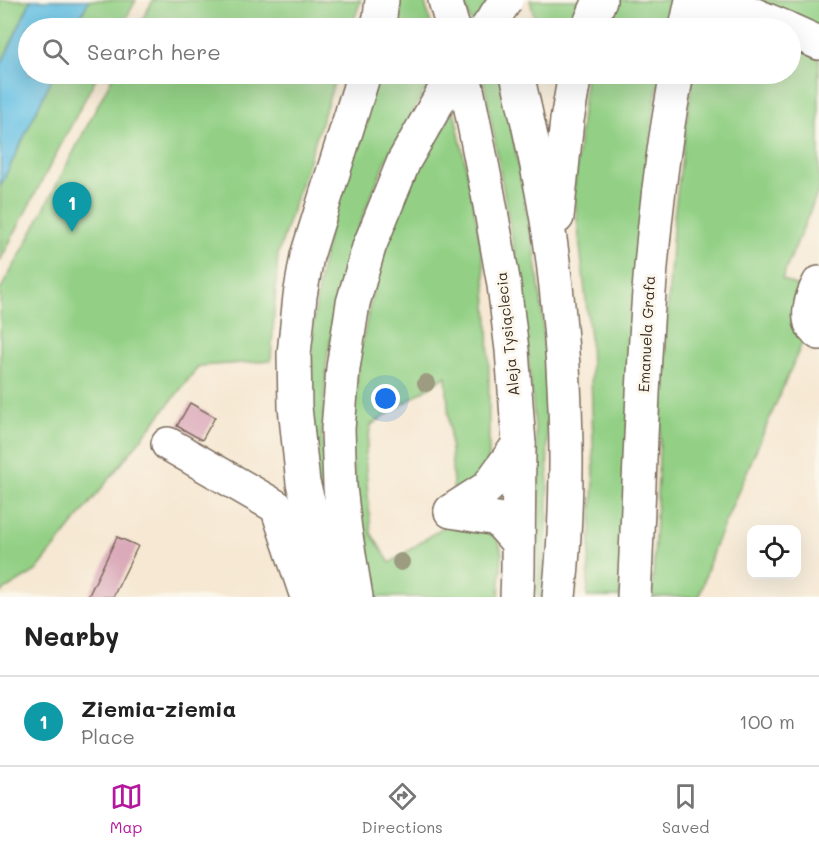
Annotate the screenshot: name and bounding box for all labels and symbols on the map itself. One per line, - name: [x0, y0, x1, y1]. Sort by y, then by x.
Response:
- pin: 1: [52, 182, 92, 232]
- street label: Aleja Tysiąclecia: [491, 271, 523, 397]
- street label: Emanuela Grafa: [633, 275, 659, 393]
- your location: [371, 384, 400, 413]

